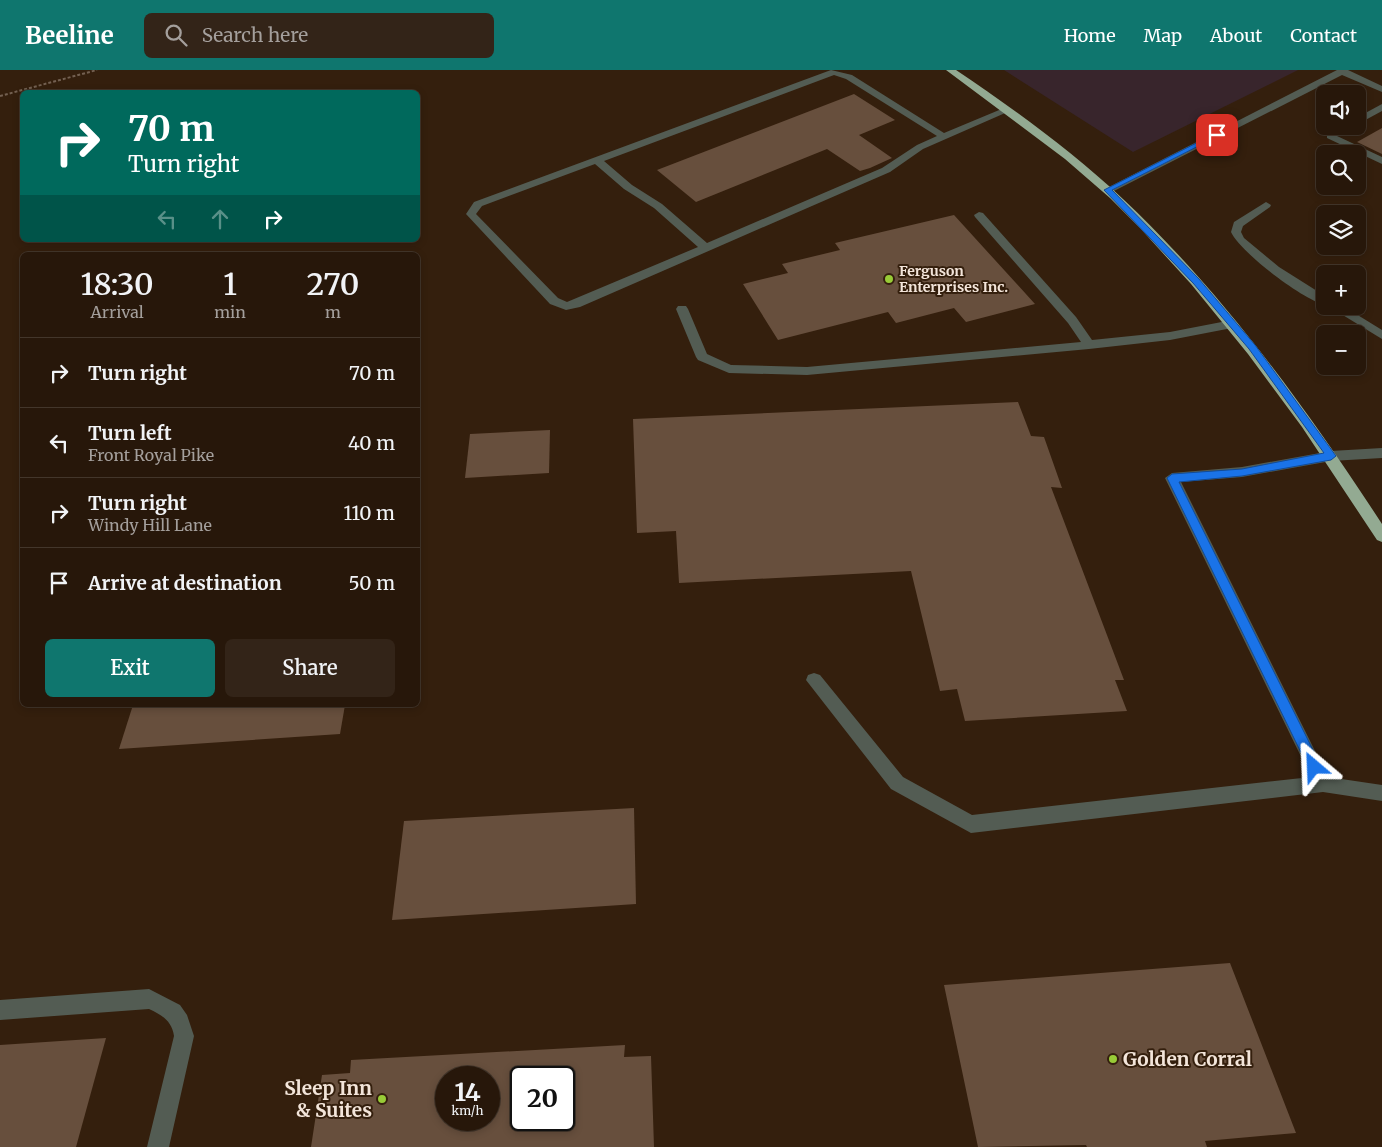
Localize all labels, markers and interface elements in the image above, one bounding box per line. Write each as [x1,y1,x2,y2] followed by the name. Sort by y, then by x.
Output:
[144,13,494,58] search box
[25,20,114,51] text: Beeline
[162,21,190,49] icon: search
[202,23,308,47] text: Search here
[1064,24,1116,47] text: Home
[1144,24,1182,47] text: Map
[1210,24,1262,47] text: About
[1290,24,1357,47] text: Contact
[1316,85,1366,375] map controls
[1316,85,1366,135] button: sound
[128,107,215,151] text: 70 m
[45,110,110,175] icon: right
[1196,114,1238,156] pin
[1203,121,1231,149] icon: arrive
[1316,145,1366,195] button: search
[128,150,239,178] text: Turn right
[153,205,181,233] icon: left
[206,205,234,233] icon: ahead
[259,205,287,233] icon: right
[1316,205,1366,255] button: layers
[899,262,1008,296] place label: Ferguson Enterprises Inc.
[81,265,154,303] text: 18:30
[223,265,237,303] text: 1
[306,265,359,303] text: 270
[1316,265,1366,315] button: +
[883,273,895,285] marker: Ferguson Enterprises Inc.
[90,302,144,322] text: Arrival
[214,302,246,322] text: min
[325,302,341,322] text: m
[1316,325,1366,375] button: −
[45,359,73,387] icon: right
[88,361,187,385] text: Turn right
[349,361,395,385] text: 70 m
[88,421,172,445] text: Turn left
[45,429,73,457] icon: left
[348,431,395,455] text: 40 m
[88,445,214,465] text: Front Royal Pike
[88,491,187,515] text: Turn right
[45,499,73,527] icon: right
[344,501,395,525] text: 110 m
[88,515,212,535] text: Windy Hill Lane
[45,569,73,597] icon: arrive
[88,571,282,595] text: Arrive at destination
[349,571,395,595] text: 50 m
[45,639,215,697] button: Exit
[225,639,395,697] button: Share
[1287,740,1339,792] position arrow
[1123,1047,1252,1071] place label: Golden Corral
[1107,1053,1119,1065] marker: Golden Corral
[510,1066,575,1131] speed limit sign: 20
[284,1076,372,1122] place label: Sleep Inn & Suites
[454,1076,481,1108] text: 14
[376,1093,388,1105] marker: Sleep Inn & Suites
[452,1103,483,1118] text: km/h

